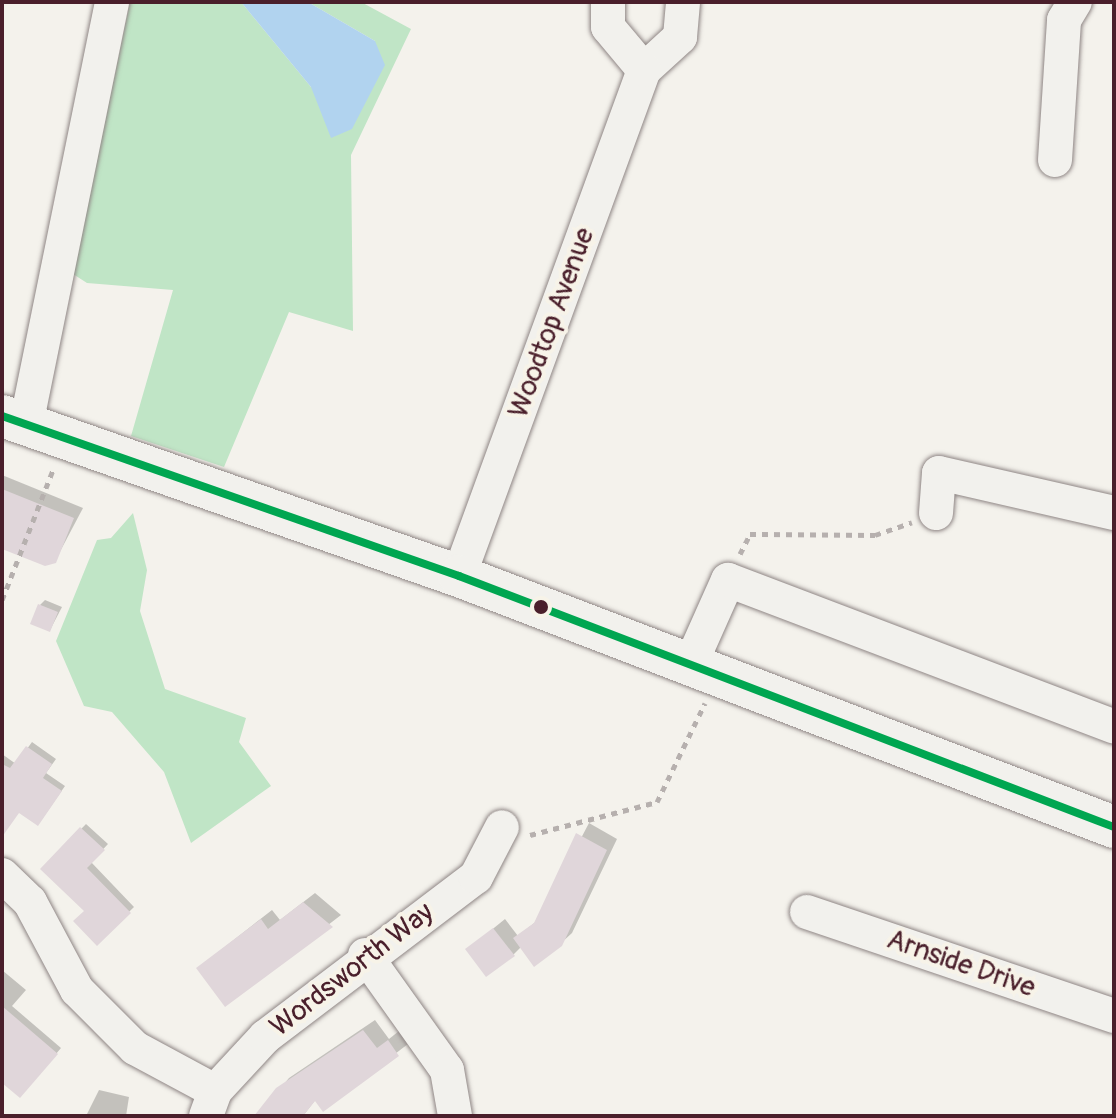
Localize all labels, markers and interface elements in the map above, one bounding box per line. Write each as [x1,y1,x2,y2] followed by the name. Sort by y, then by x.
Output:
[502,223,602,423] street label: Woodtop Avenue
[533,599,549,615] unlabelled marker
[264,896,440,1044] street label: Wordsworth Way
[882,923,1040,1005] street label: Arnside Drive

